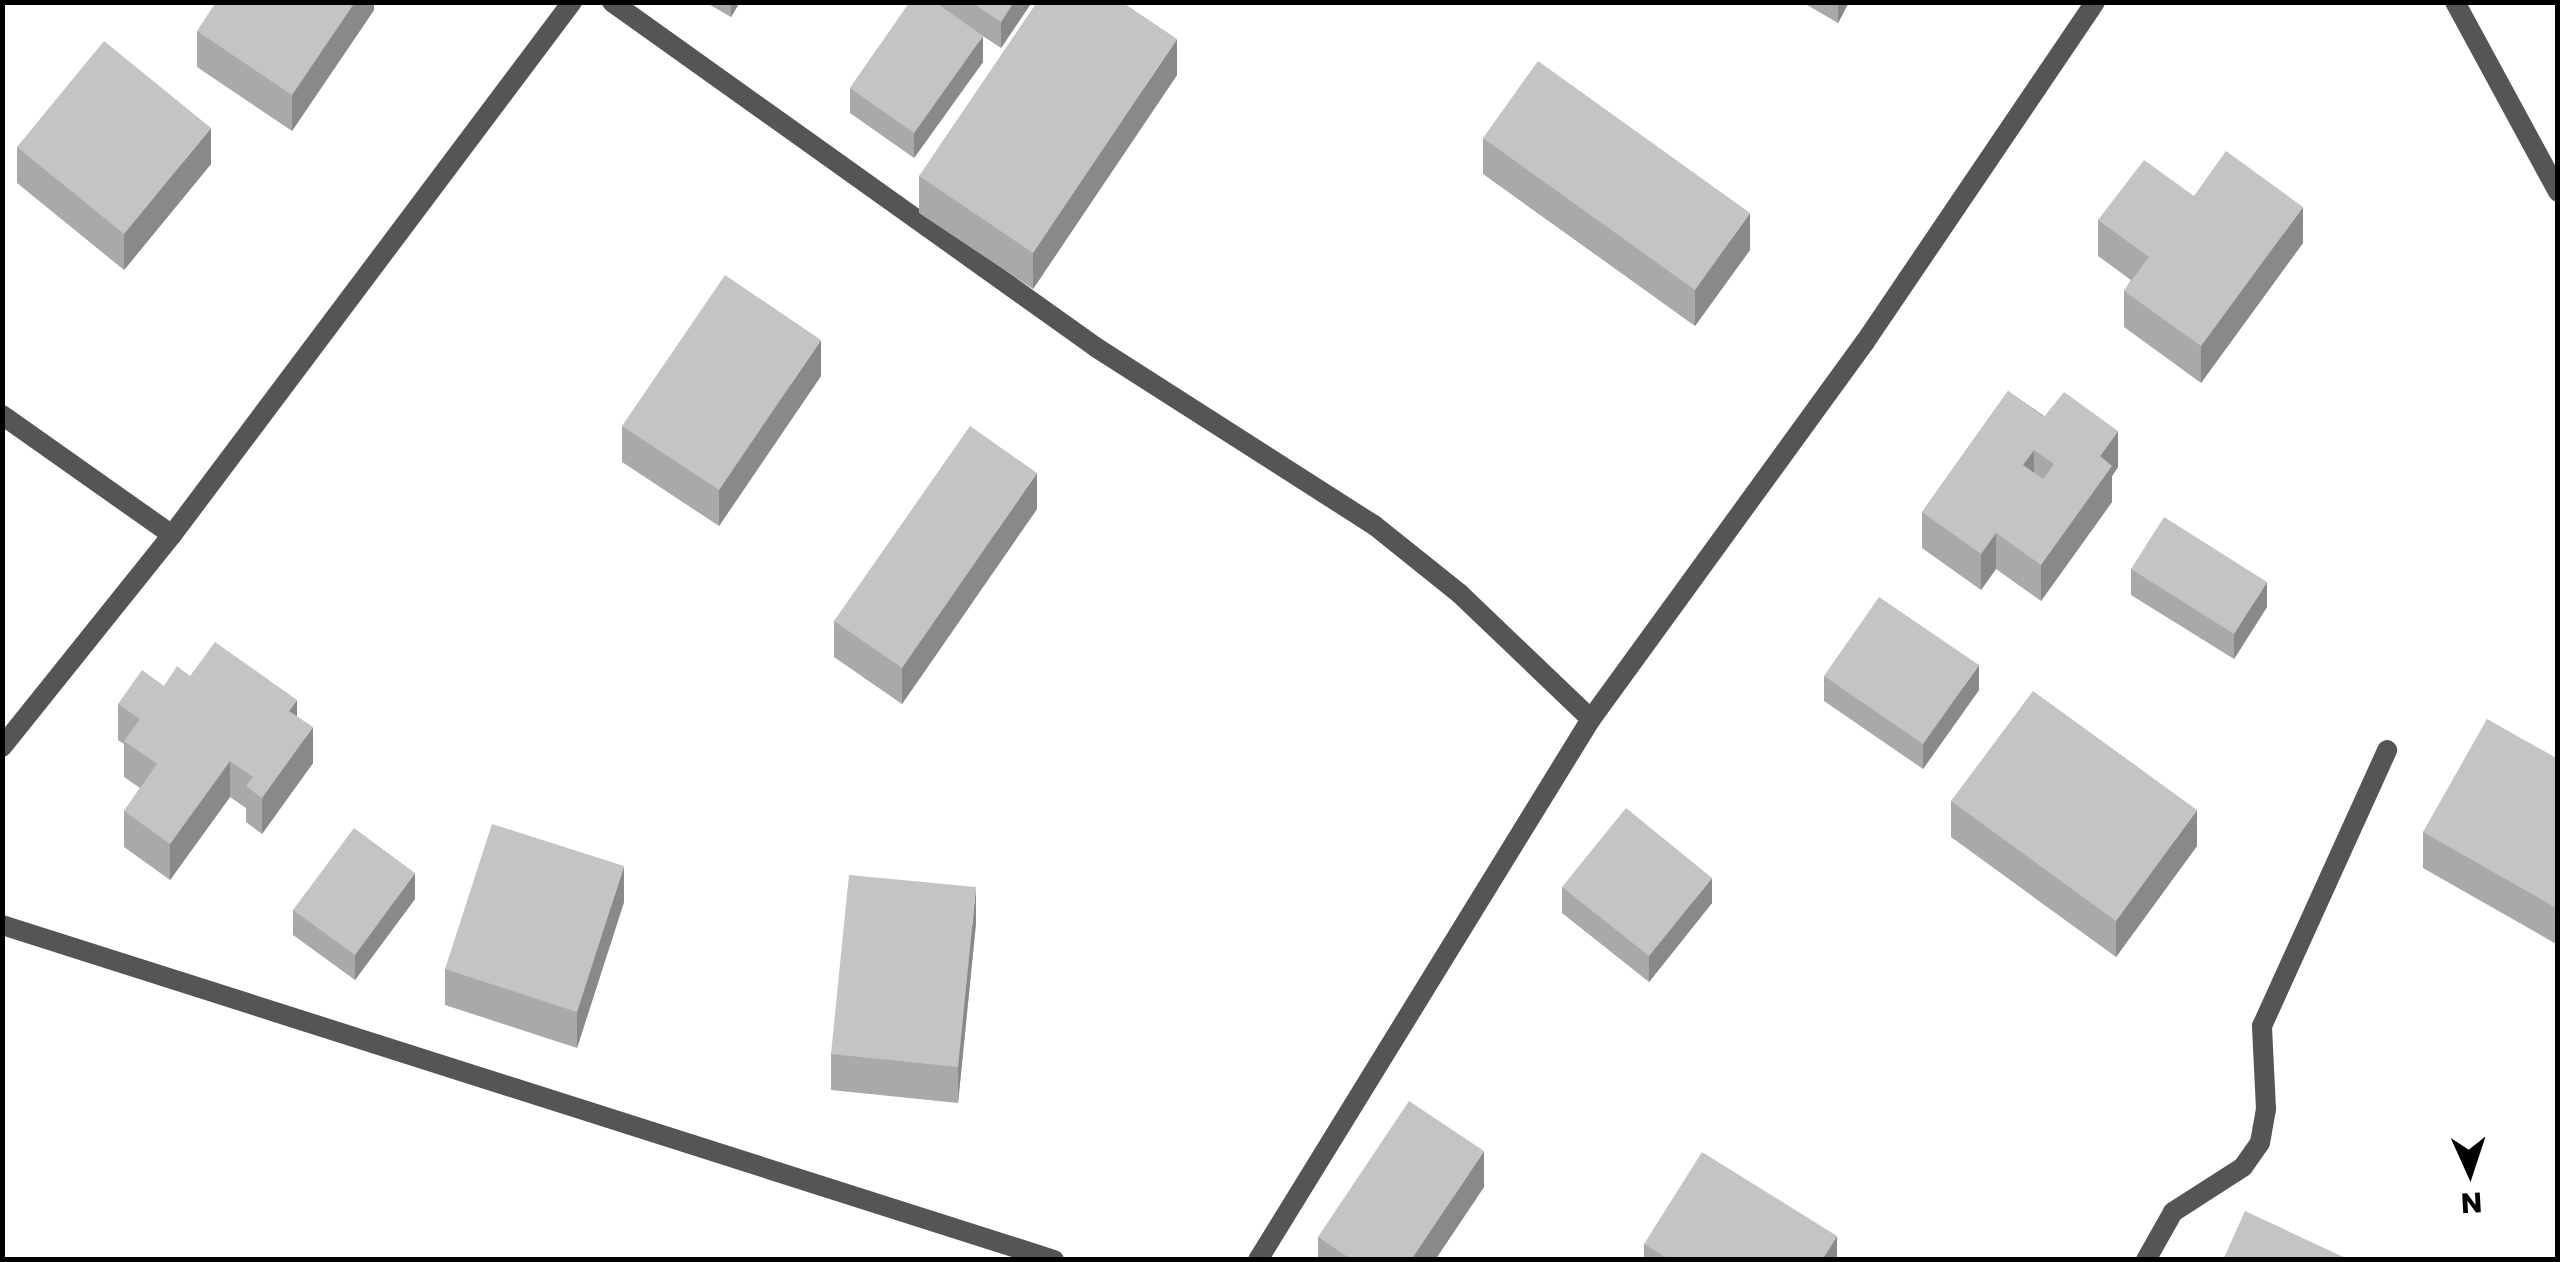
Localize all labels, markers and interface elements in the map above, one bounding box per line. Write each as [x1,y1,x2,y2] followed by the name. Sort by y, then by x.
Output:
[2420,1122,2520,1222] north arrow
[2460,1182,2483,1222] text: N

